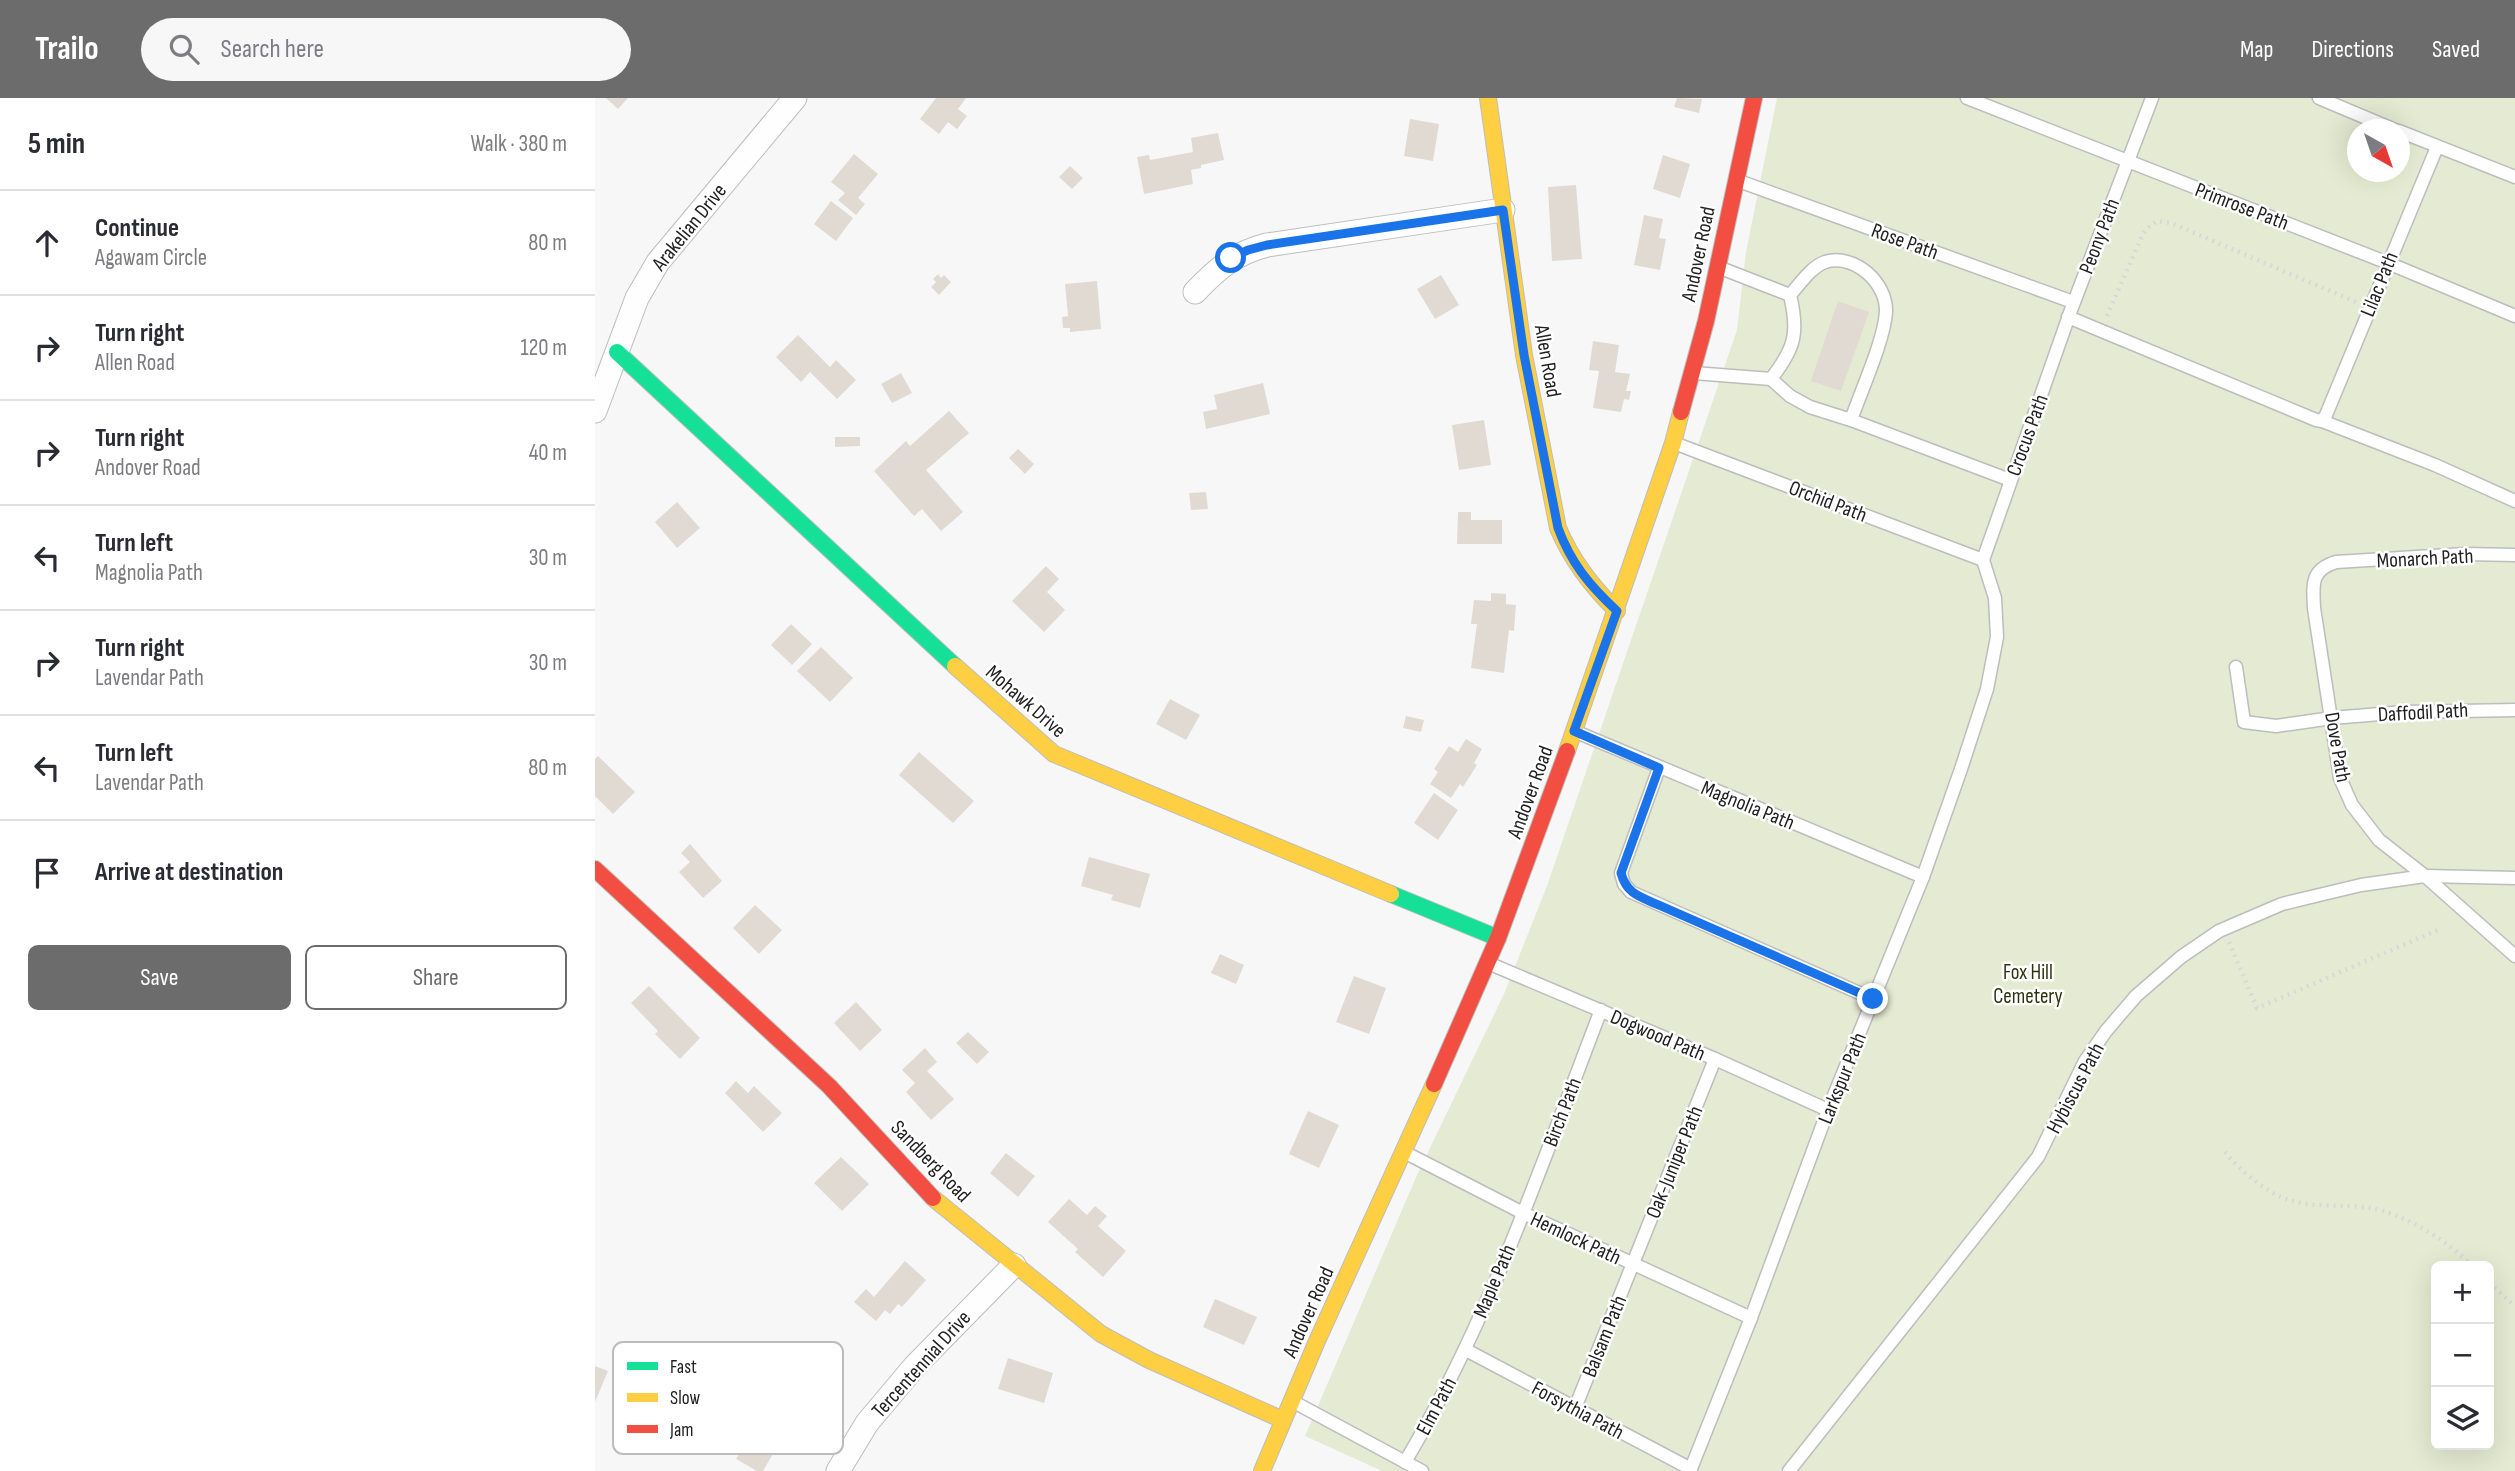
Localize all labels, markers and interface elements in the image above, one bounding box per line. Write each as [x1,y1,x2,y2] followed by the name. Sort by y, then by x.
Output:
[141,18,631,81] search box
[35,29,99,69] text: Trailo
[165,30,203,68] icon: search
[221,34,324,65] text: Search here
[2240,35,2273,64] text: Map
[2311,35,2394,64] text: Directions
[2432,35,2480,64] text: Saved
[2347,119,2410,182] north arrow
[28,126,85,162] text: 5 min
[470,130,567,158] text: Walk · 380 m
[2192,177,2292,236] street label: Primrose Path
[646,179,732,277] street label: Arakelian Drive
[2074,195,2125,277] street label: Peony Path
[1676,204,1721,305] street label: Andover Road
[95,213,179,244] text: Continue
[1868,218,1942,265] street label: Rose Path
[28,224,66,262] icon: ahead
[528,229,567,257] text: 80 m
[1215,242,1246,273] route start
[95,244,207,272] text: Agawam Circle
[2355,248,2404,320] street label: Lilac Path
[95,318,184,349] text: Turn right
[1529,322,1566,399] street label: Allen Road
[28,329,66,367] icon: right
[521,334,567,362] text: 120 m
[95,349,175,377] text: Allen Road
[2001,391,2054,479] street label: Crocus Path
[95,423,184,454] text: Turn right
[28,434,66,472] icon: right
[529,439,567,467] text: 40 m
[95,454,201,482] text: Andover Road
[1785,475,1870,528] street label: Orchid Path
[95,528,173,559] text: Turn left
[28,539,66,577] icon: left
[2376,543,2474,574] street label: Monarch Path
[529,544,567,572] text: 30 m
[95,559,203,587] text: Magnolia Path
[95,633,184,664] text: Turn right
[28,644,66,682] icon: right
[529,649,567,677] text: 30 m
[981,660,1071,743] street label: Mohawk Drive
[95,664,204,692] text: Lavendar Path
[2377,698,2469,727] street label: Daffodil Path
[2319,710,2356,784] street label: Dove Path
[95,738,173,769] text: Turn left
[1502,743,1559,843] street label: Andover Road
[28,749,66,787] icon: left
[528,754,567,782] text: 80 m
[95,769,204,797] text: Lavendar Path
[1698,775,1798,835] street label: Magnolia Path
[28,854,66,892] icon: arrive
[95,857,283,888] text: Arrive at destination
[28,945,291,1010] button: Save
[305,945,567,1010] button: Share
[1993,960,2063,1009] park label: Fox Hill Cemetery
[1857,983,1888,1014] route end
[1607,1004,1709,1067] street label: Dogwood Path
[1813,1029,1872,1127] street label: Larkspur Path
[2041,1039,2110,1138] street label: Hybiscus Path
[1538,1074,1587,1150] street label: Birch Path
[1641,1102,1708,1222] street label: Oak-Juniper Path
[885,1115,976,1207] street label: Sandberg Road
[1527,1207,1625,1270] street label: Hemlock Path
[1468,1241,1521,1322] street label: Maple Path
[2431,1261,2494,1450] map controls
[2431,1261,2494,1324] button: +
[1277,1263,1339,1362] street label: Andover Road
[1577,1292,1632,1381] street label: Balsam Path
[867,1306,976,1423] street label: Tercentennial Drive
[2431,1324,2494,1387] button: −
[613,1342,843,1454] legend
[670,1356,697,1379] text: Fast
[1411,1373,1462,1439] street label: Elm Path
[1527,1376,1628,1445] street label: Forsythia Path
[670,1387,700,1410] text: Slow
[2431,1387,2494,1450] button: layers
[669,1419,693,1442] text: Jam

